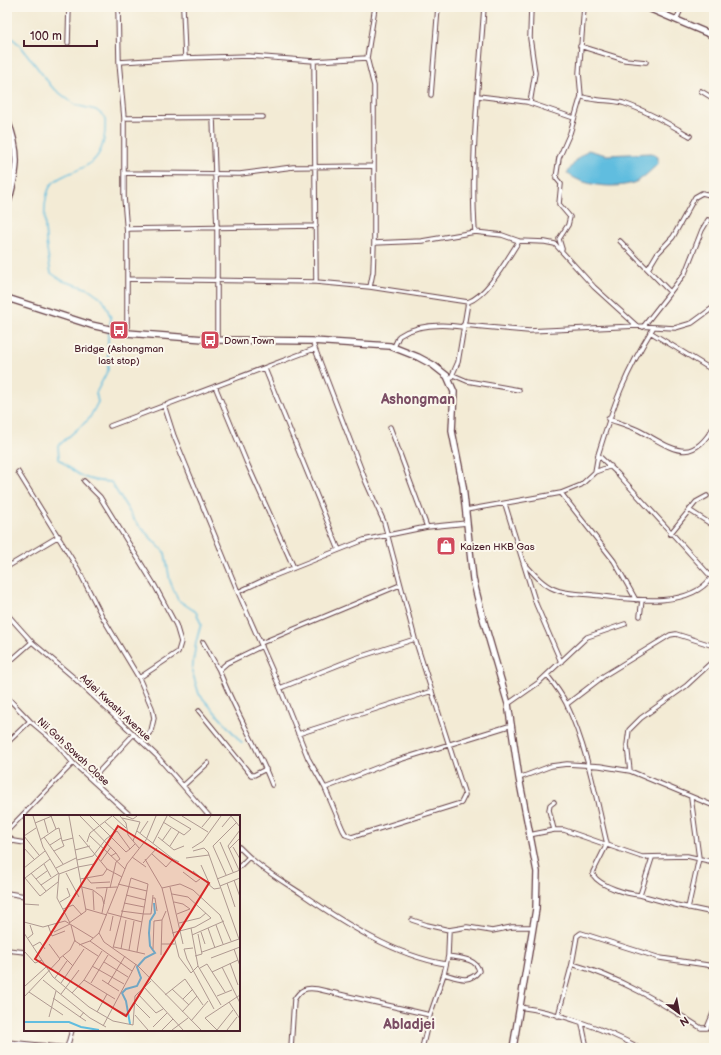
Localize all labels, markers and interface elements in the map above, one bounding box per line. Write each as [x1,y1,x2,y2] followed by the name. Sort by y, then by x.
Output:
[24,22,97,48] scale bar
[30,29,62,44] text: 100 m
[108,319,130,341] bus stop icon: Bridge (Ashongman last stop)
[199,329,221,351] bus stop icon: Down Town
[224,335,275,347] place label: Down Town
[74,343,164,367] place label: Bridge (Ashongman last stop)
[380,391,455,408] district label: Ashongman
[435,535,457,557] shop icon: Kaizen HKB Gas
[460,541,535,553] place label: Kaizen HKB Gas
[77,672,153,744] street label: Adjei Kwashi Avenue
[35,715,112,788] street label: Nii Goh Sowah Close
[24,815,240,1031] inset map
[659,993,699,1033] north arrow
[677,1013,691,1029] text: N
[382,1016,435,1033] district label: Abladjei

